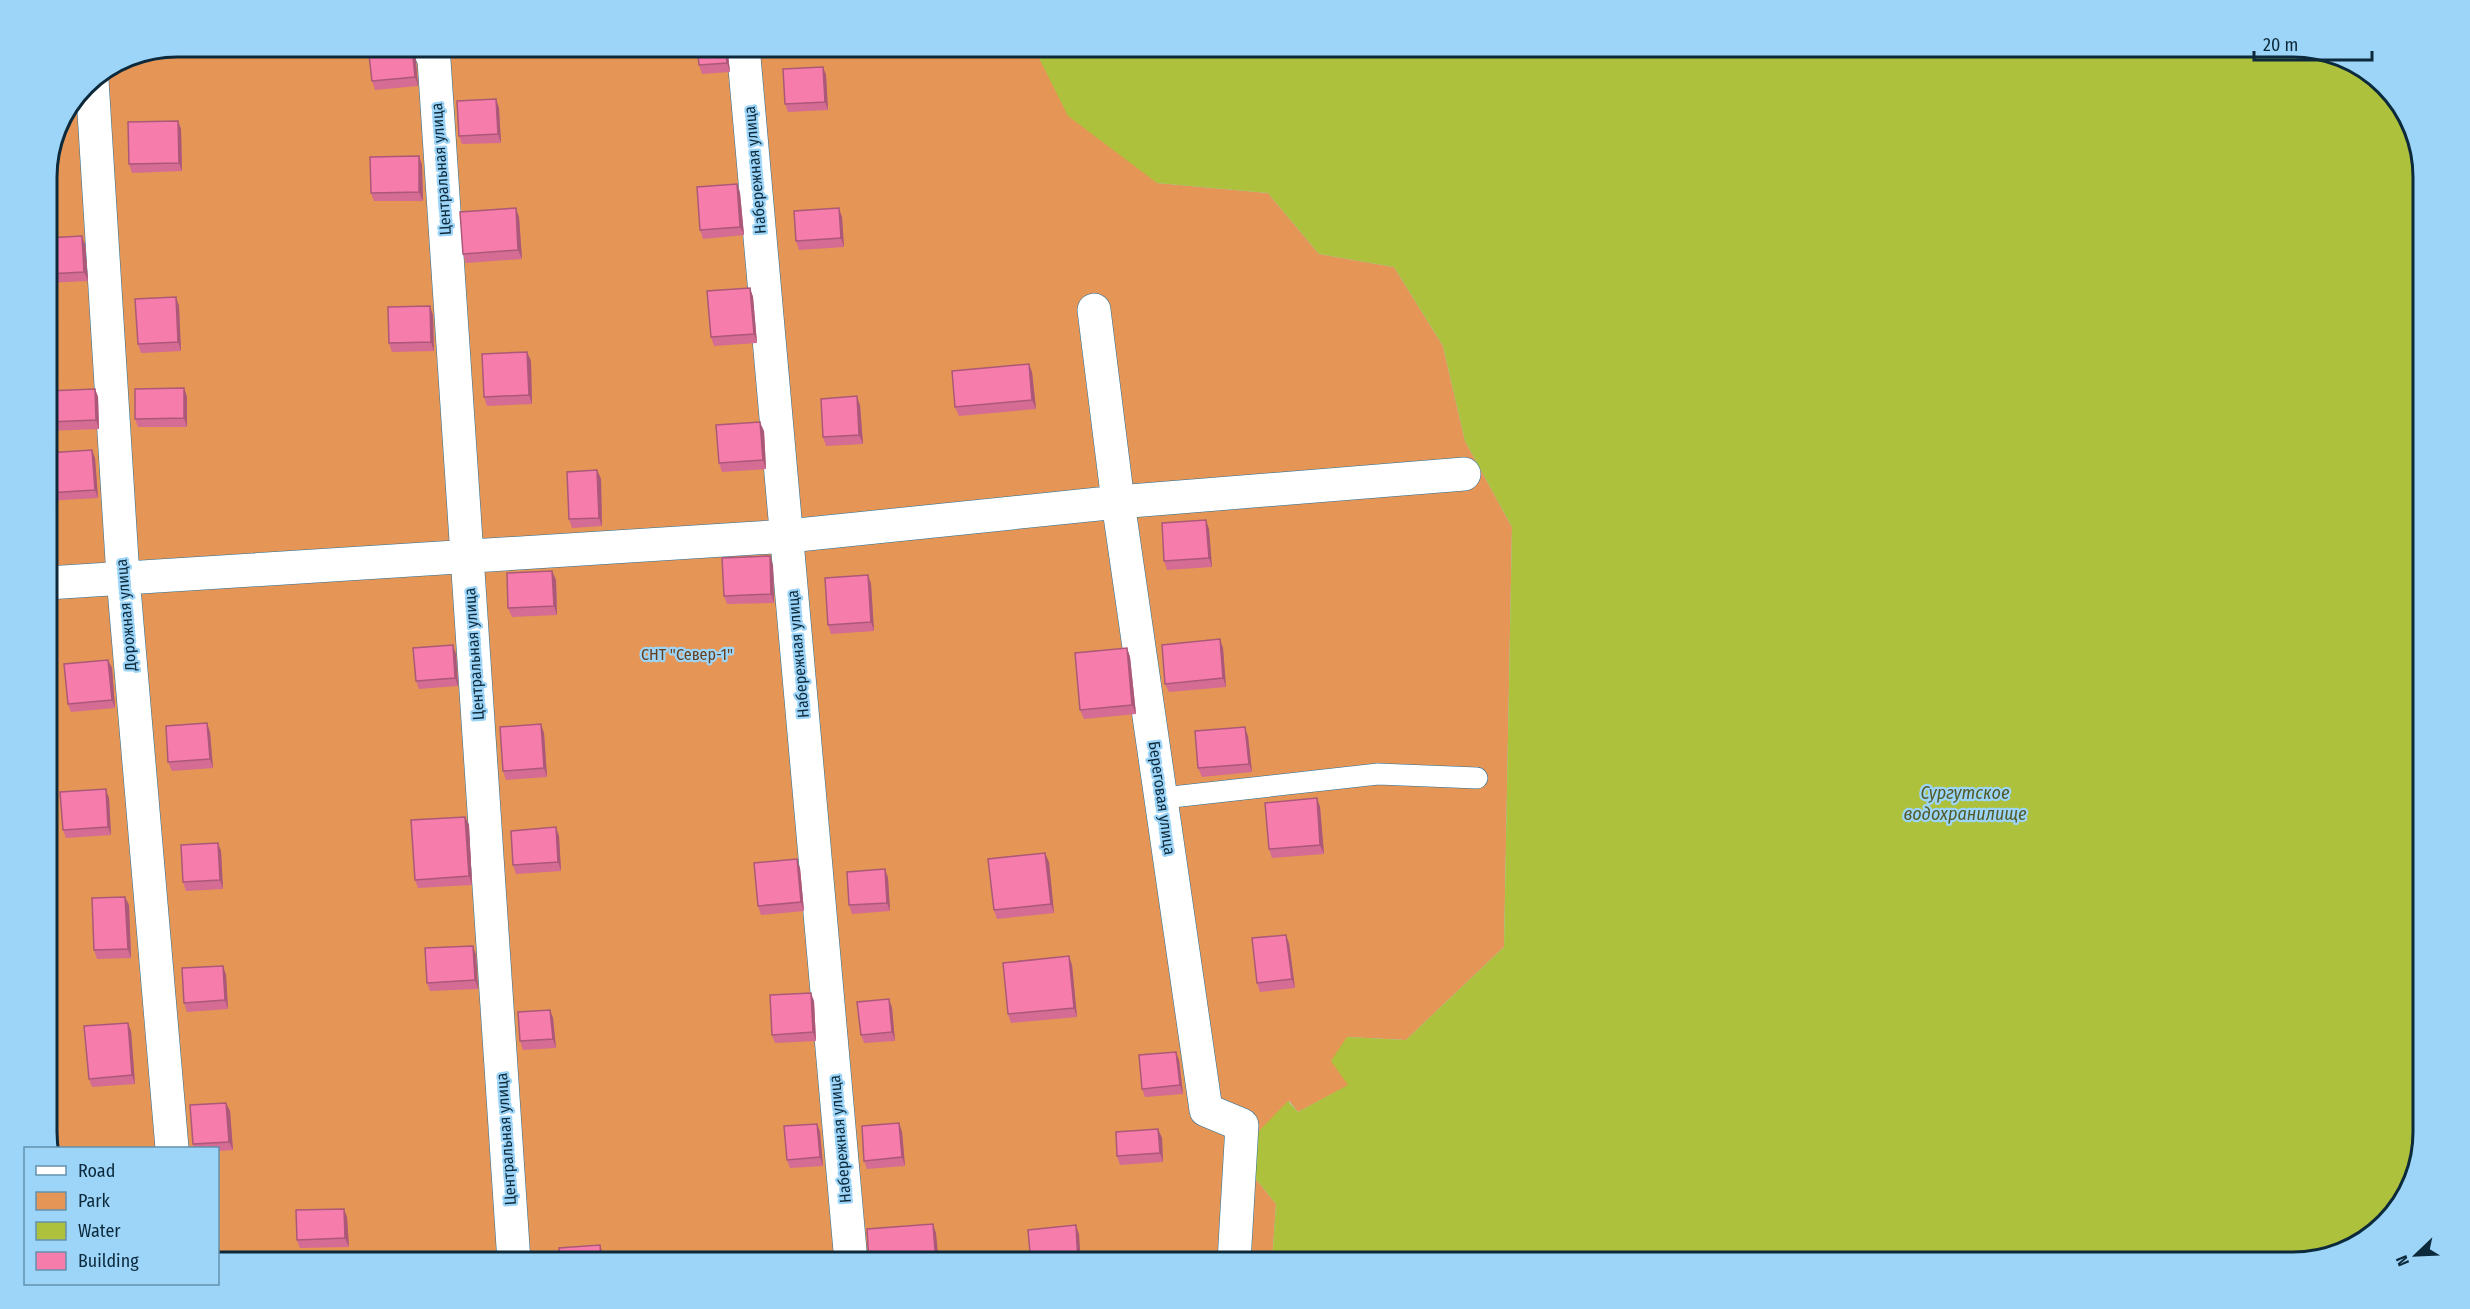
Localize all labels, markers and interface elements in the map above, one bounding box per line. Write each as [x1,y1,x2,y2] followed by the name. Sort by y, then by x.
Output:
[2254,24,2372,62] scale bar
[2263,34,2298,56] text: 20 m
[427,102,455,236] street label: Центральная улица
[740,105,770,235] street label: Набережная улица
[112,558,140,673] street label: Дорожная улица
[460,587,488,721] street label: Центральная улица
[783,589,813,719] street label: Набережная улица
[641,645,733,664] park label: СНТ "Север-1"
[1145,740,1179,856] street label: Береговая улица
[1904,782,2027,825] water label: Сургутское водохранилище
[492,1072,520,1206] street label: Центральная улица
[825,1074,855,1204] street label: Набережная улица
[24,1147,219,1285] legend
[78,1160,115,1182] text: Road
[78,1190,111,1212] text: Park
[78,1220,121,1242] text: Water
[2386,1225,2446,1285] north arrow
[78,1250,139,1272] text: Building
[2392,1253,2413,1269] text: N

